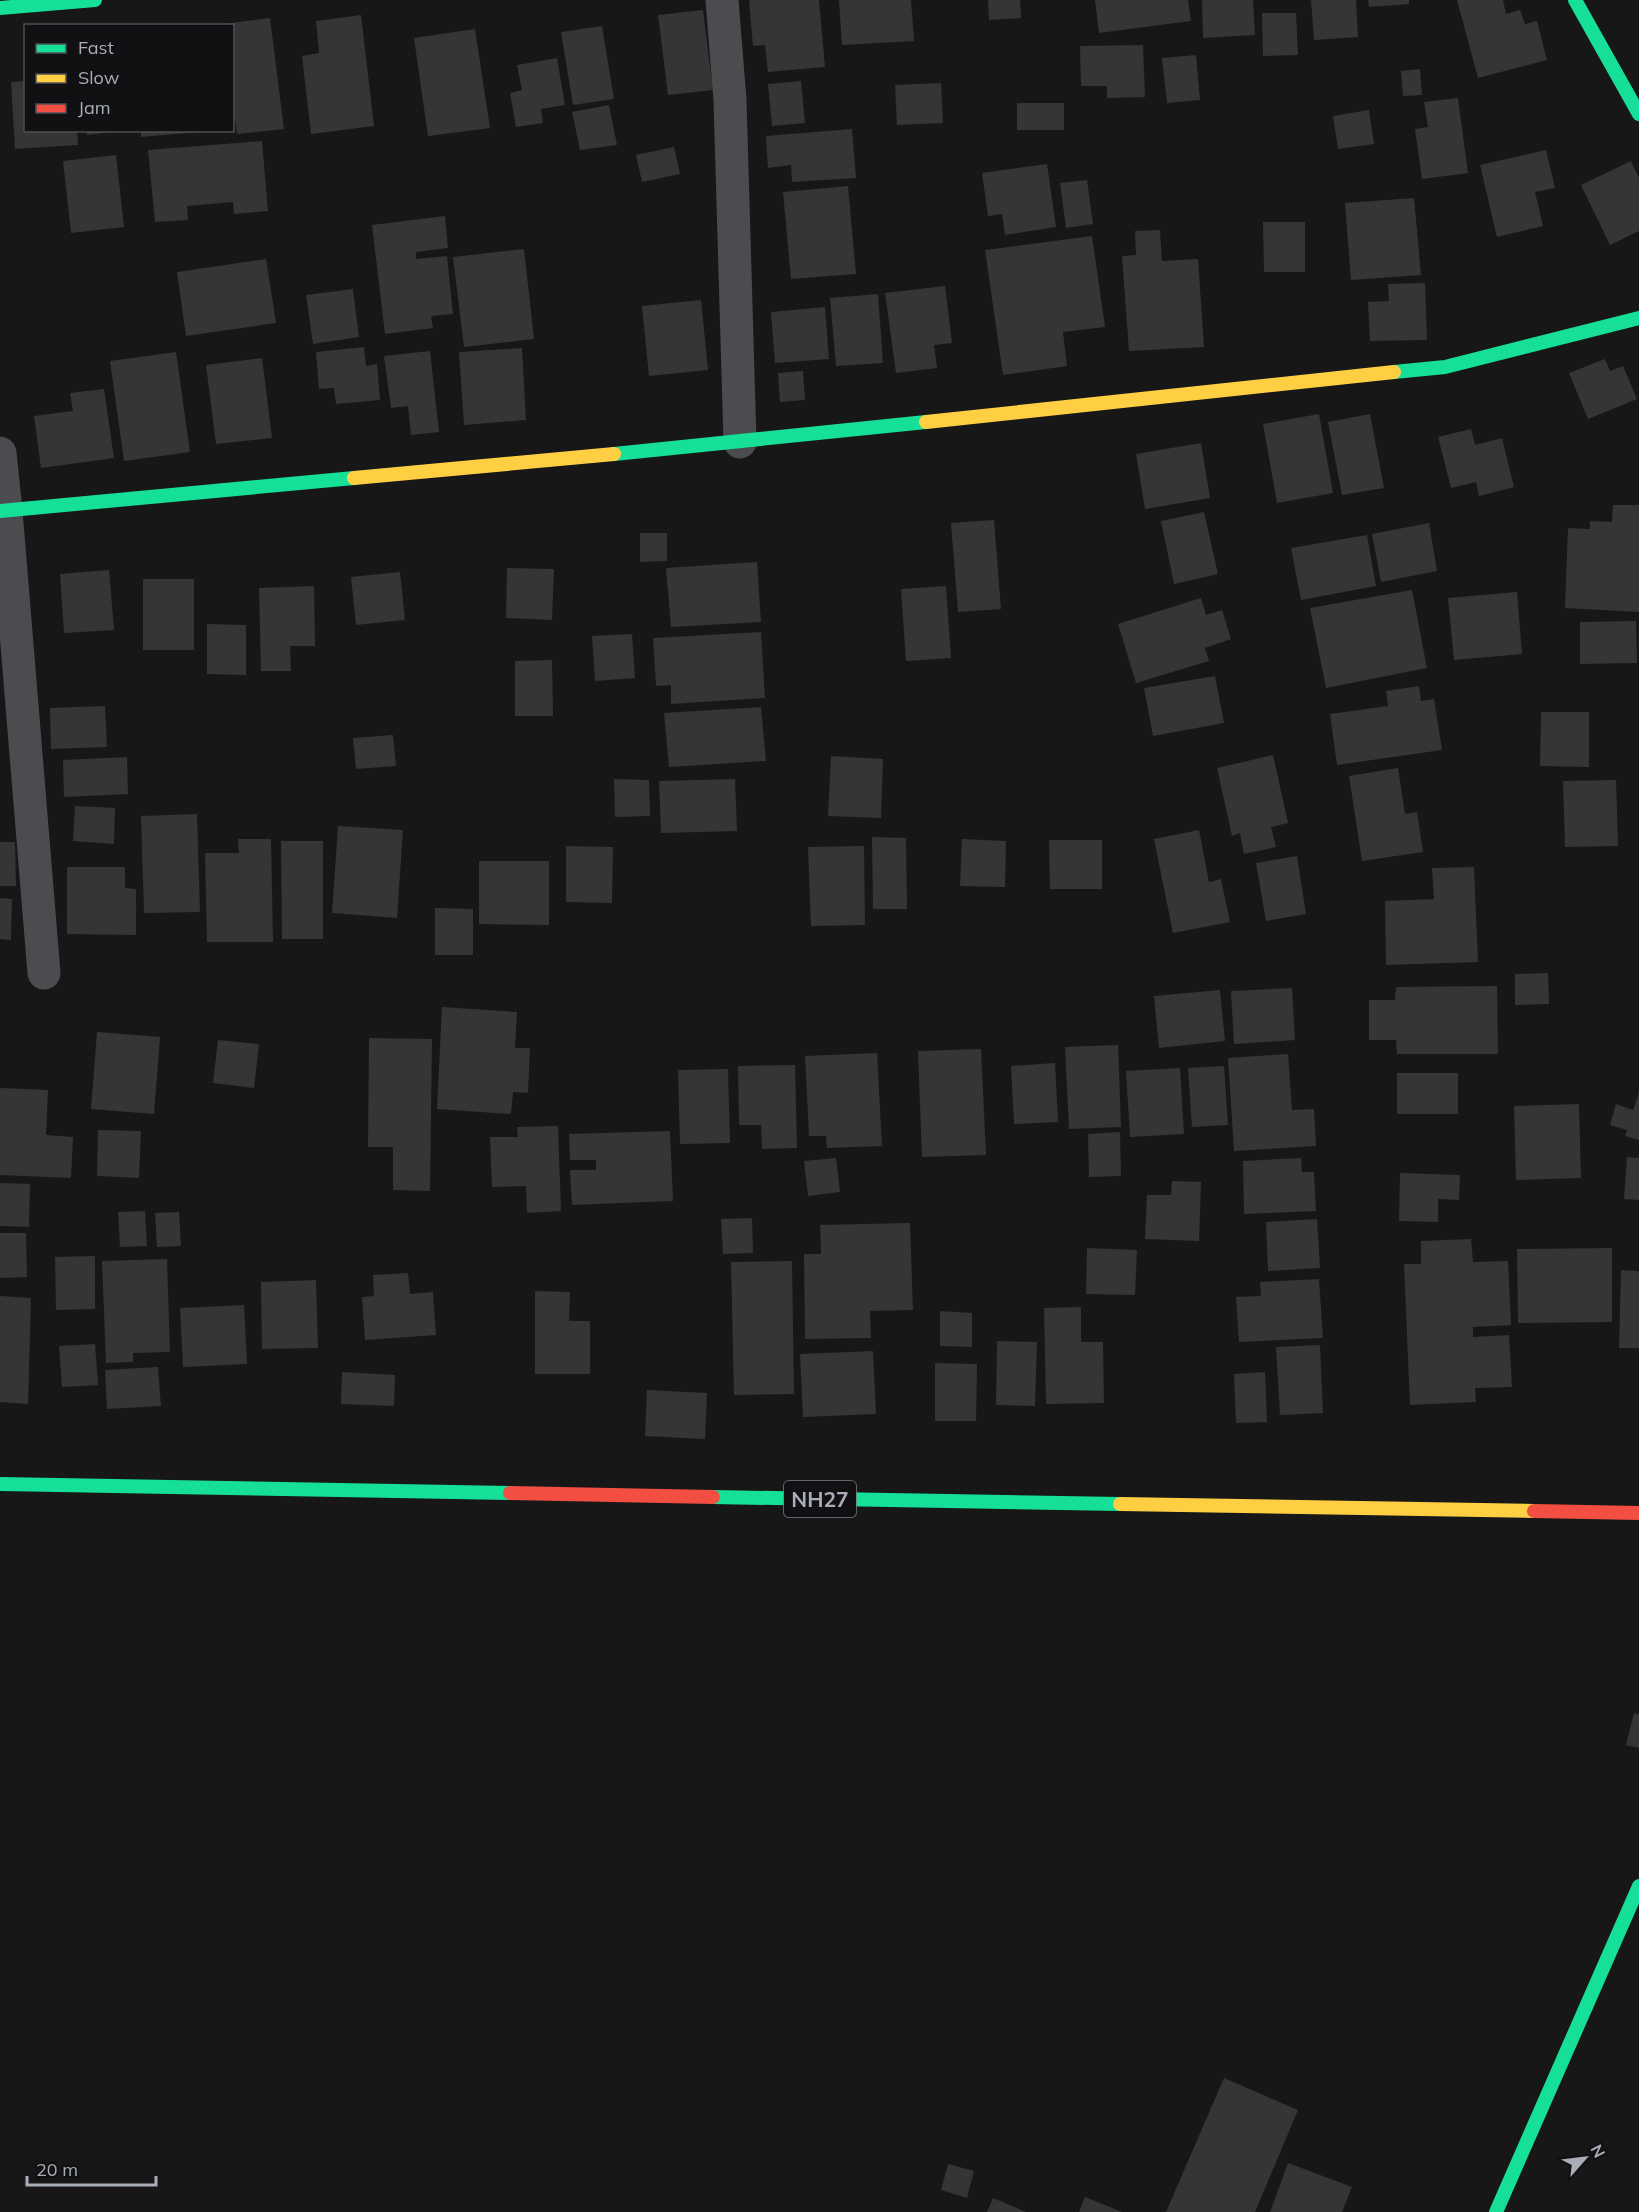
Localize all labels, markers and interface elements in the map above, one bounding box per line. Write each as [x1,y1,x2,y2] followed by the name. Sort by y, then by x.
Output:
[24,24,234,132] legend
[78,36,114,59] text: Fast
[78,66,120,89] text: Slow
[78,96,111,119] text: Jam
[784,1481,856,1517] road number: NH27
[1555,2128,1615,2188] north arrow
[1587,2141,1610,2161] text: N
[27,2149,156,2187] scale bar
[36,2158,78,2181] text: 20 m

